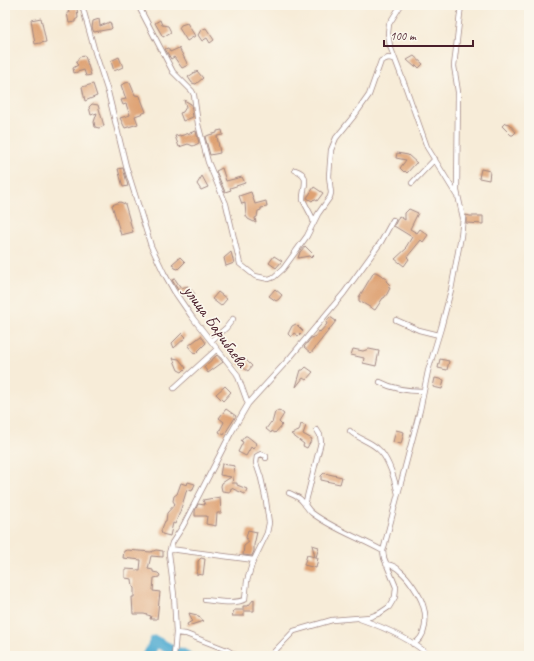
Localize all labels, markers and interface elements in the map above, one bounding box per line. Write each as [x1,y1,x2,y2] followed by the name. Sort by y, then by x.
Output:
[384,22,473,48] scale bar
[390,28,417,44] text: 100 m
[178,280,253,372] street label: улица Барибаева

